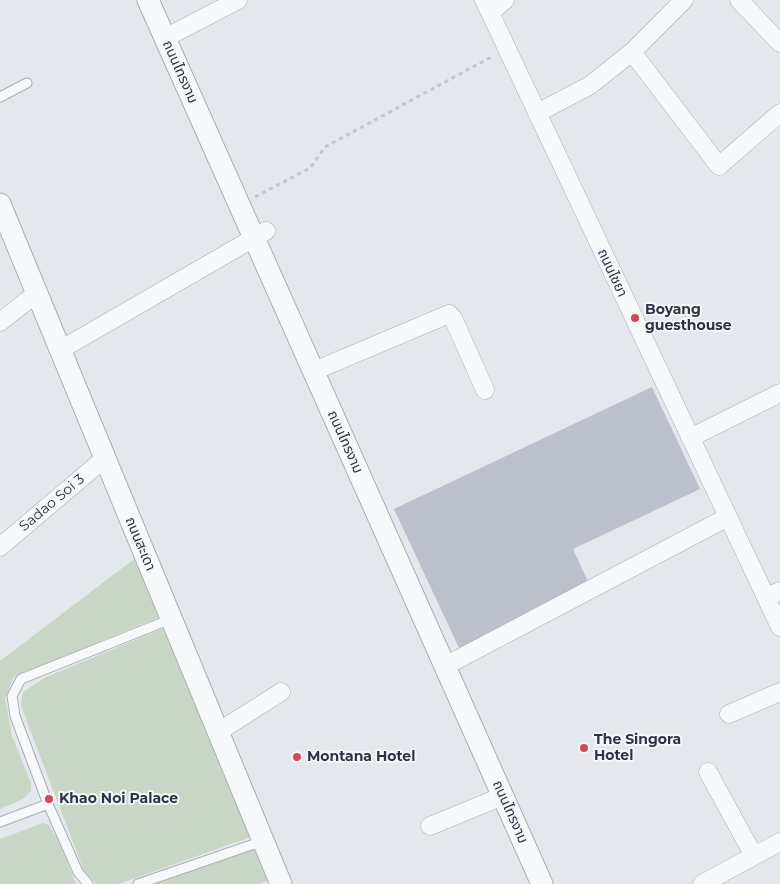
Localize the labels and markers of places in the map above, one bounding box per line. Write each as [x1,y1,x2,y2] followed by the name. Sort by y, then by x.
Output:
[645,302,732,334] place label: Boyang guesthouse
[629,312,641,324] marker: Boyang guesthouse
[594,732,681,764] place label: The Singora Hotel
[578,742,590,754] marker: The Singora Hotel
[307,749,415,765] place label: Montana Hotel
[291,751,303,763] marker: Montana Hotel
[59,791,178,807] place label: Khao Noi Palace
[43,793,55,805] marker: Khao Noi Palace

